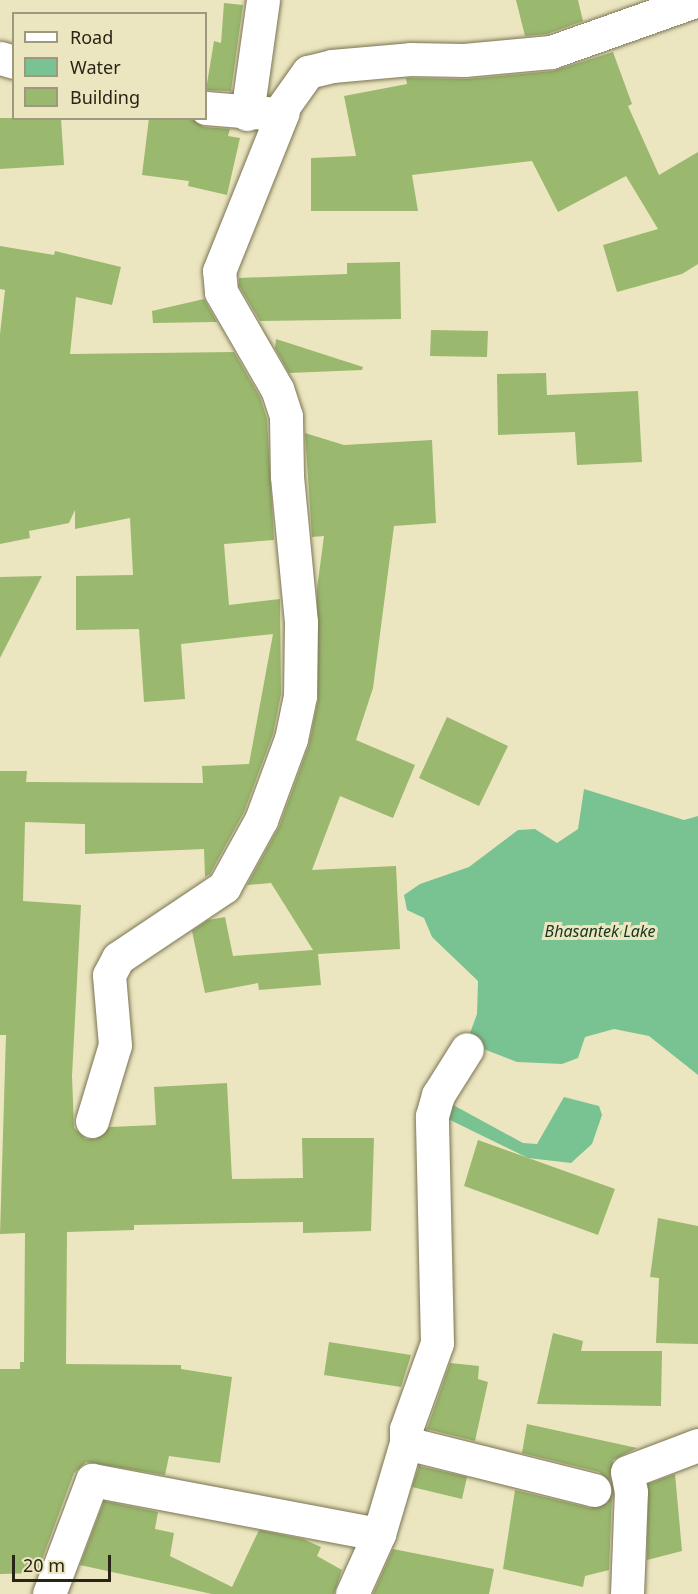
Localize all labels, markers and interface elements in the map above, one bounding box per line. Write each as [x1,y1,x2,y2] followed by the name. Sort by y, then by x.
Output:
[12,12,207,120] legend
[70,25,113,49] text: Road
[70,55,121,79] text: Water
[70,85,140,109] text: Building
[545,921,655,941] water label: Bhasantek Lake
[15,1543,114,1581] scale bar
[23,1553,65,1577] text: 20 m

